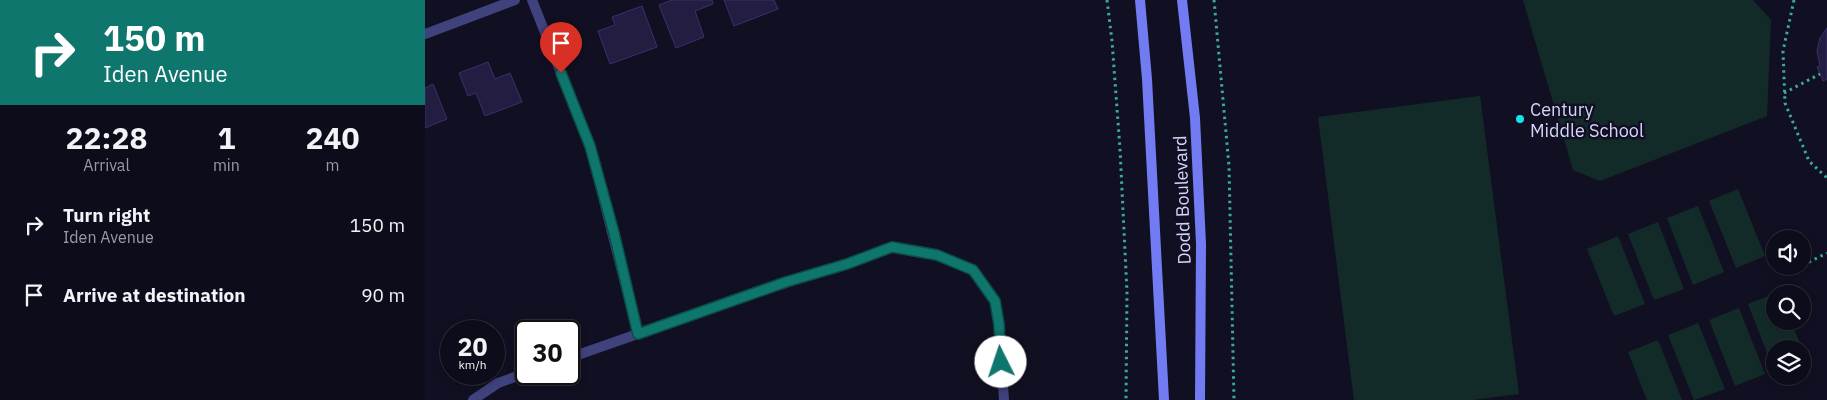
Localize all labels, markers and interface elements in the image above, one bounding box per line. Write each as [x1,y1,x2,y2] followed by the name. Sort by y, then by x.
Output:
[103,15,206,61] text: 150 m
[20,20,85,85] icon: right
[540,22,582,73] pin
[547,29,575,57] icon: arrive
[103,59,228,88] text: Iden Avenue
[1530,98,1644,142] place label: Century Middle School
[1514,113,1526,125] marker: Century Middle School
[66,118,147,157] text: 22:28
[217,118,235,157] text: 1
[305,118,359,157] text: 240
[1168,135,1196,265] street label: Dodd Boulevard
[83,155,130,175] text: Arrival
[213,155,240,175] text: min
[325,155,339,175] text: m
[63,203,150,227] text: Turn right
[20,211,48,239] icon: right
[350,213,405,237] text: 150 m
[63,227,154,247] text: Iden Avenue
[1766,230,1811,385] map controls
[1766,230,1811,275] button: sound
[20,281,48,309] icon: arrive
[63,283,246,307] text: Arrive at destination
[361,283,405,307] text: 90 m
[1766,285,1811,330] button: search
[515,320,580,385] speed limit sign: 30
[457,330,488,363] text: 20
[974,335,1026,387] position arrow
[1766,340,1811,385] button: layers
[458,357,487,372] text: km/h

